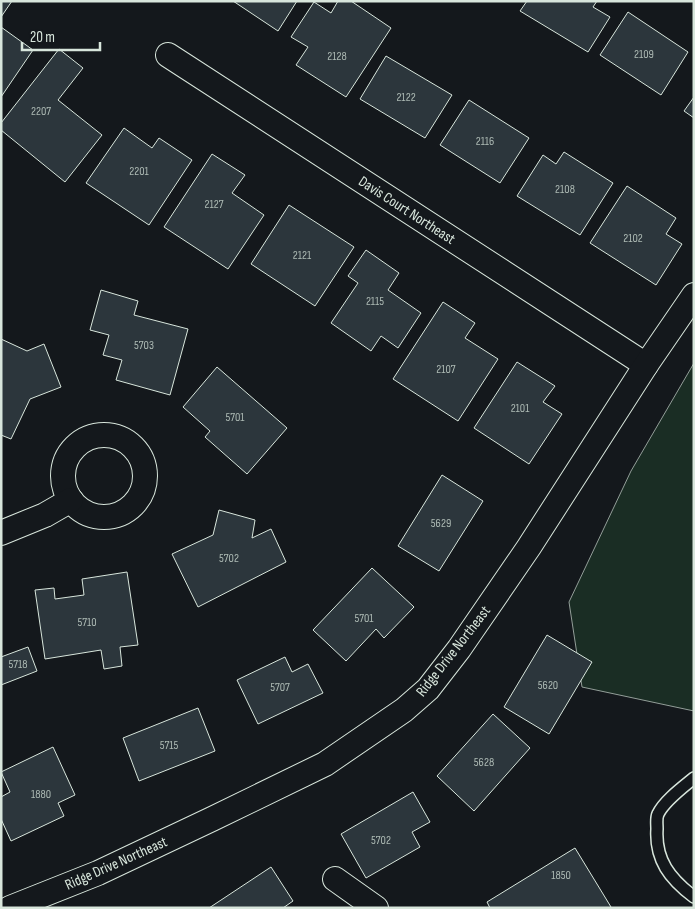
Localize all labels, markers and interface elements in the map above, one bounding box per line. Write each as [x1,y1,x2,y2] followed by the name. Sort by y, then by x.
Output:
[22,20,100,52] scale bar
[30,28,55,47] text: 20 m
[634,47,654,62] house number: 2109
[327,49,347,64] house number: 2128
[396,90,416,105] house number: 2122
[31,104,51,119] house number: 2207
[476,134,494,149] house number: 2116
[129,164,150,179] house number: 2201
[355,172,459,249] street label: Davis Court Northeast
[555,182,575,197] house number: 2108
[204,197,224,212] house number: 2127
[623,231,643,246] house number: 2102
[293,248,312,263] house number: 2121
[366,294,384,309] house number: 2115
[134,338,154,353] house number: 5703
[436,362,456,377] house number: 2107
[511,401,530,416] house number: 2101
[225,410,245,425] house number: 5701
[431,516,451,531] house number: 5629
[219,551,239,566] house number: 5702
[412,602,495,701] street label: Ridge Drive Northeast
[354,611,374,626] house number: 5701
[77,615,97,630] house number: 5710
[8,657,28,672] house number: 5718
[538,678,558,693] house number: 5620
[270,680,290,695] house number: 5707
[160,738,178,753] house number: 5715
[474,755,494,770] house number: 5628
[31,787,51,802] house number: 1880
[62,832,171,895] street label: Ridge Drive Northeast
[371,833,391,848] house number: 5702
[551,868,571,883] house number: 1850

